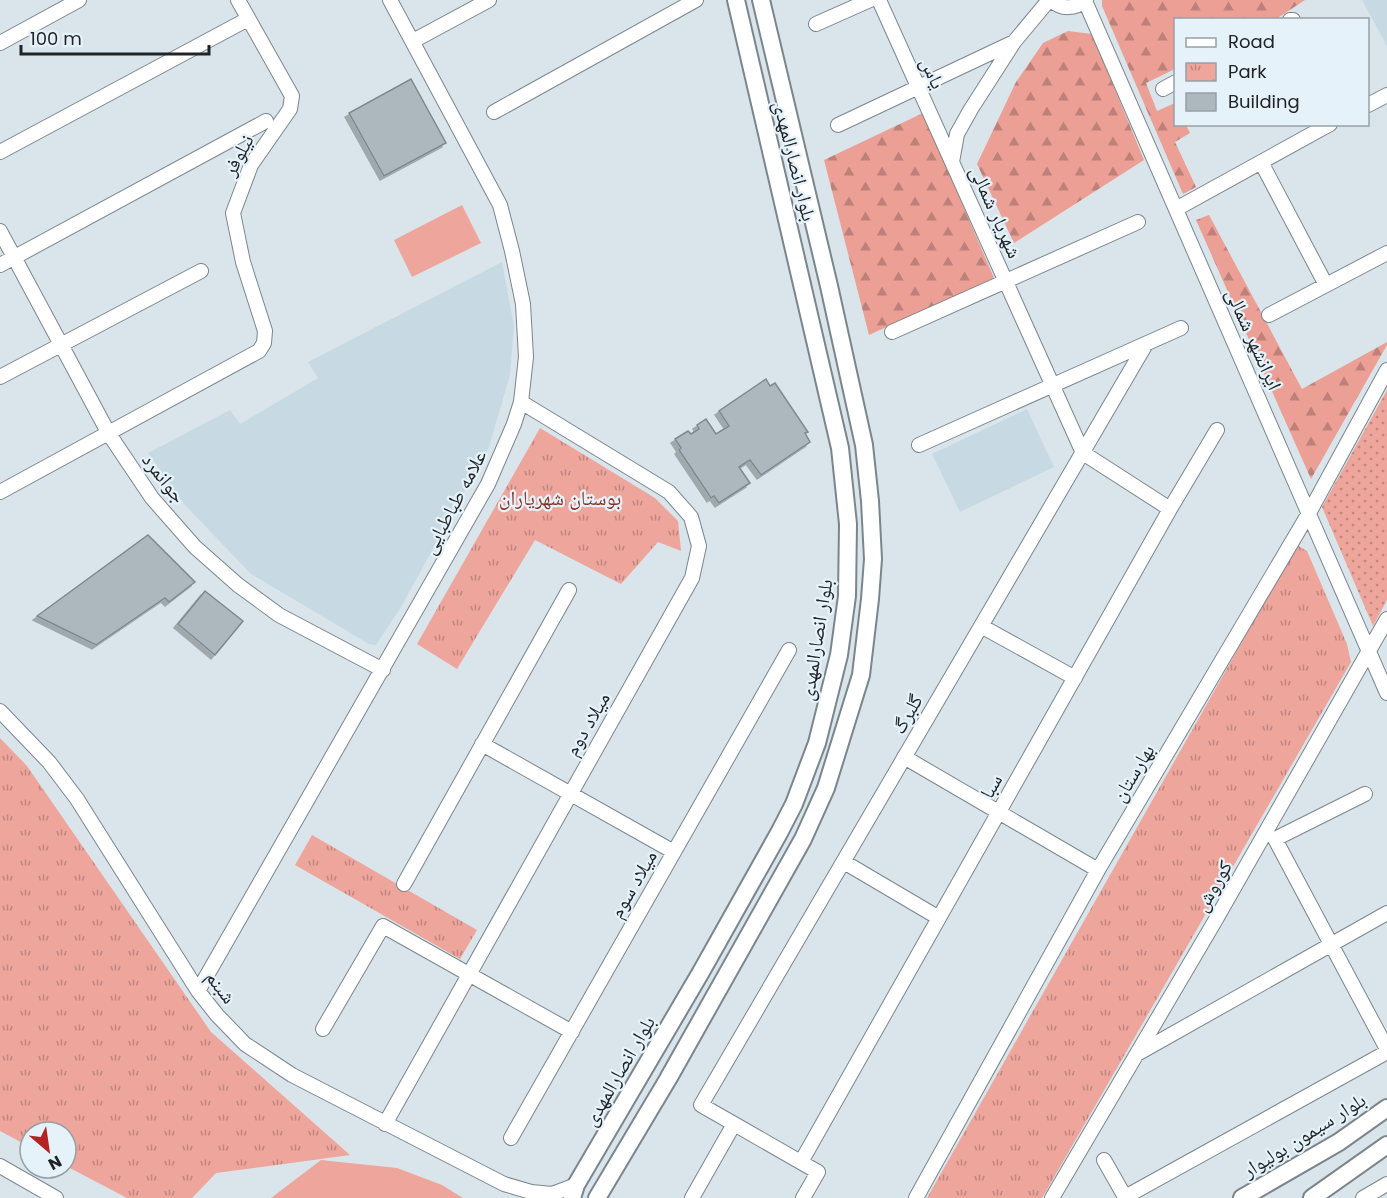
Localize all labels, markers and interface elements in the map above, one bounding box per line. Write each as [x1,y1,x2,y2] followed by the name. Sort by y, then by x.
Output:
[21,18,208,56] scale bar
[1174,18,1369,126] legend
[30,26,82,51] text: 100 m
[1228,29,1275,54] text: Road
[914,53,952,93] street label: یاس
[1228,59,1267,84] text: Park
[1228,89,1300,114] text: Building
[767,98,823,224] street label: بلوار انصارالمهدی
[215,129,261,182] street label: نیلوفر
[963,161,1029,263] street label: شهریار شمالی
[1219,284,1289,394] street label: ایرانشهر شمالی
[415,445,493,559] street label: علامه طباطبایی
[135,447,193,509] street label: جوانمرد
[499,484,621,512] park label: بوستان شهریاران
[793,577,839,703] street label: بلوار انصارالمهدی
[557,687,617,761] street label: میلاد دوم
[884,689,930,739] street label: گلبرگ
[1105,739,1161,807] street label: بهارستان
[973,769,1009,803] street label: سبا
[602,845,664,923] street label: میلاد سوم
[1187,855,1239,917] street label: کوروش
[199,964,243,1010] street label: شبنم
[576,1011,662,1131] street label: بلوار انصارالمهدی
[1236,1086,1371,1185] street label: بلوار سیمون بولیوار
[18,1120,78,1180] north arrow
[44,1150,66,1176] text: N

